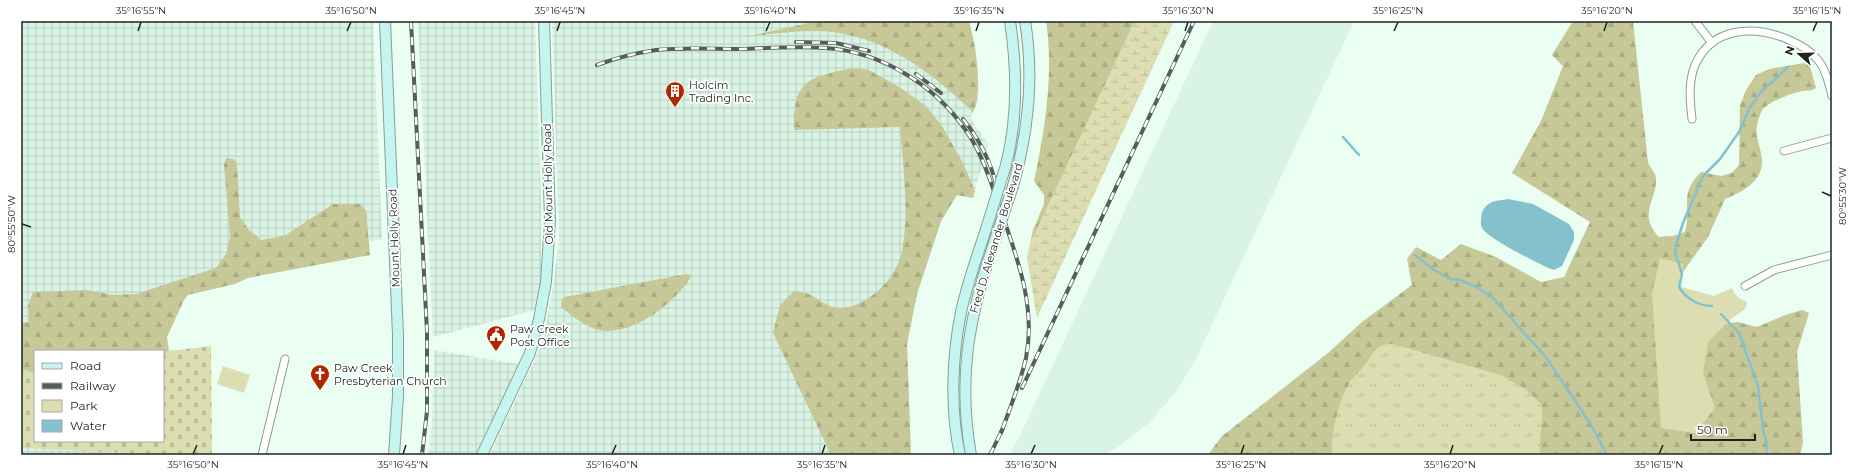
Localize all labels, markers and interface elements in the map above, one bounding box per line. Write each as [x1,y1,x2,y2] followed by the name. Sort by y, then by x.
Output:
[116,4,166,17] text: 35°16'55"N
[325,4,377,17] text: 35°16'50"N
[534,4,586,17] text: 35°16'45"N
[744,4,796,17] text: 35°16'40"N
[954,4,1004,17] text: 35°16'35"N
[1162,4,1214,17] text: 35°16'30"N
[1373,4,1423,17] text: 35°16'25"N
[1581,4,1633,17] text: 35°16'20"N
[1793,4,1841,17] text: 35°16'15"N
[1779,34,1819,74] north arrow
[1782,44,1798,57] text: N
[689,78,753,105] place label: Holcim Trading Inc.
[664,80,686,108] building icon: Holcim Trading Inc.
[540,123,556,245] street label: Old Mount Holly Road
[966,161,1026,315] street label: Fred D. Alexander Boulevard
[1836,167,1849,225] text: 80°55'30"W
[385,188,403,288] street label: Mount Holly Road
[5,195,18,253] text: 80°55'50"W
[510,322,570,349] place label: Paw Creek Post Office
[485,324,507,352] public building icon: Paw Creek Post Office
[34,350,164,442] legend
[70,358,101,373] text: Road
[334,361,447,388] place label: Paw Creek Presbyterian Church
[309,363,331,391] church icon: Paw Creek Presbyterian Church
[70,378,116,393] text: Railway
[70,398,98,413] text: Park
[1691,416,1755,442] scale bar
[70,418,107,433] text: Water
[1697,422,1728,437] text: 50 m
[167,458,219,471] text: 35°16'50"N
[377,458,429,471] text: 35°16'45"N
[586,458,638,471] text: 35°16'40"N
[797,458,847,471] text: 35°16'35"N
[1005,458,1057,471] text: 35°16'30"N
[1216,458,1266,471] text: 35°16'25"N
[1424,458,1476,471] text: 35°16'20"N
[1635,458,1683,471] text: 35°16'15"N

